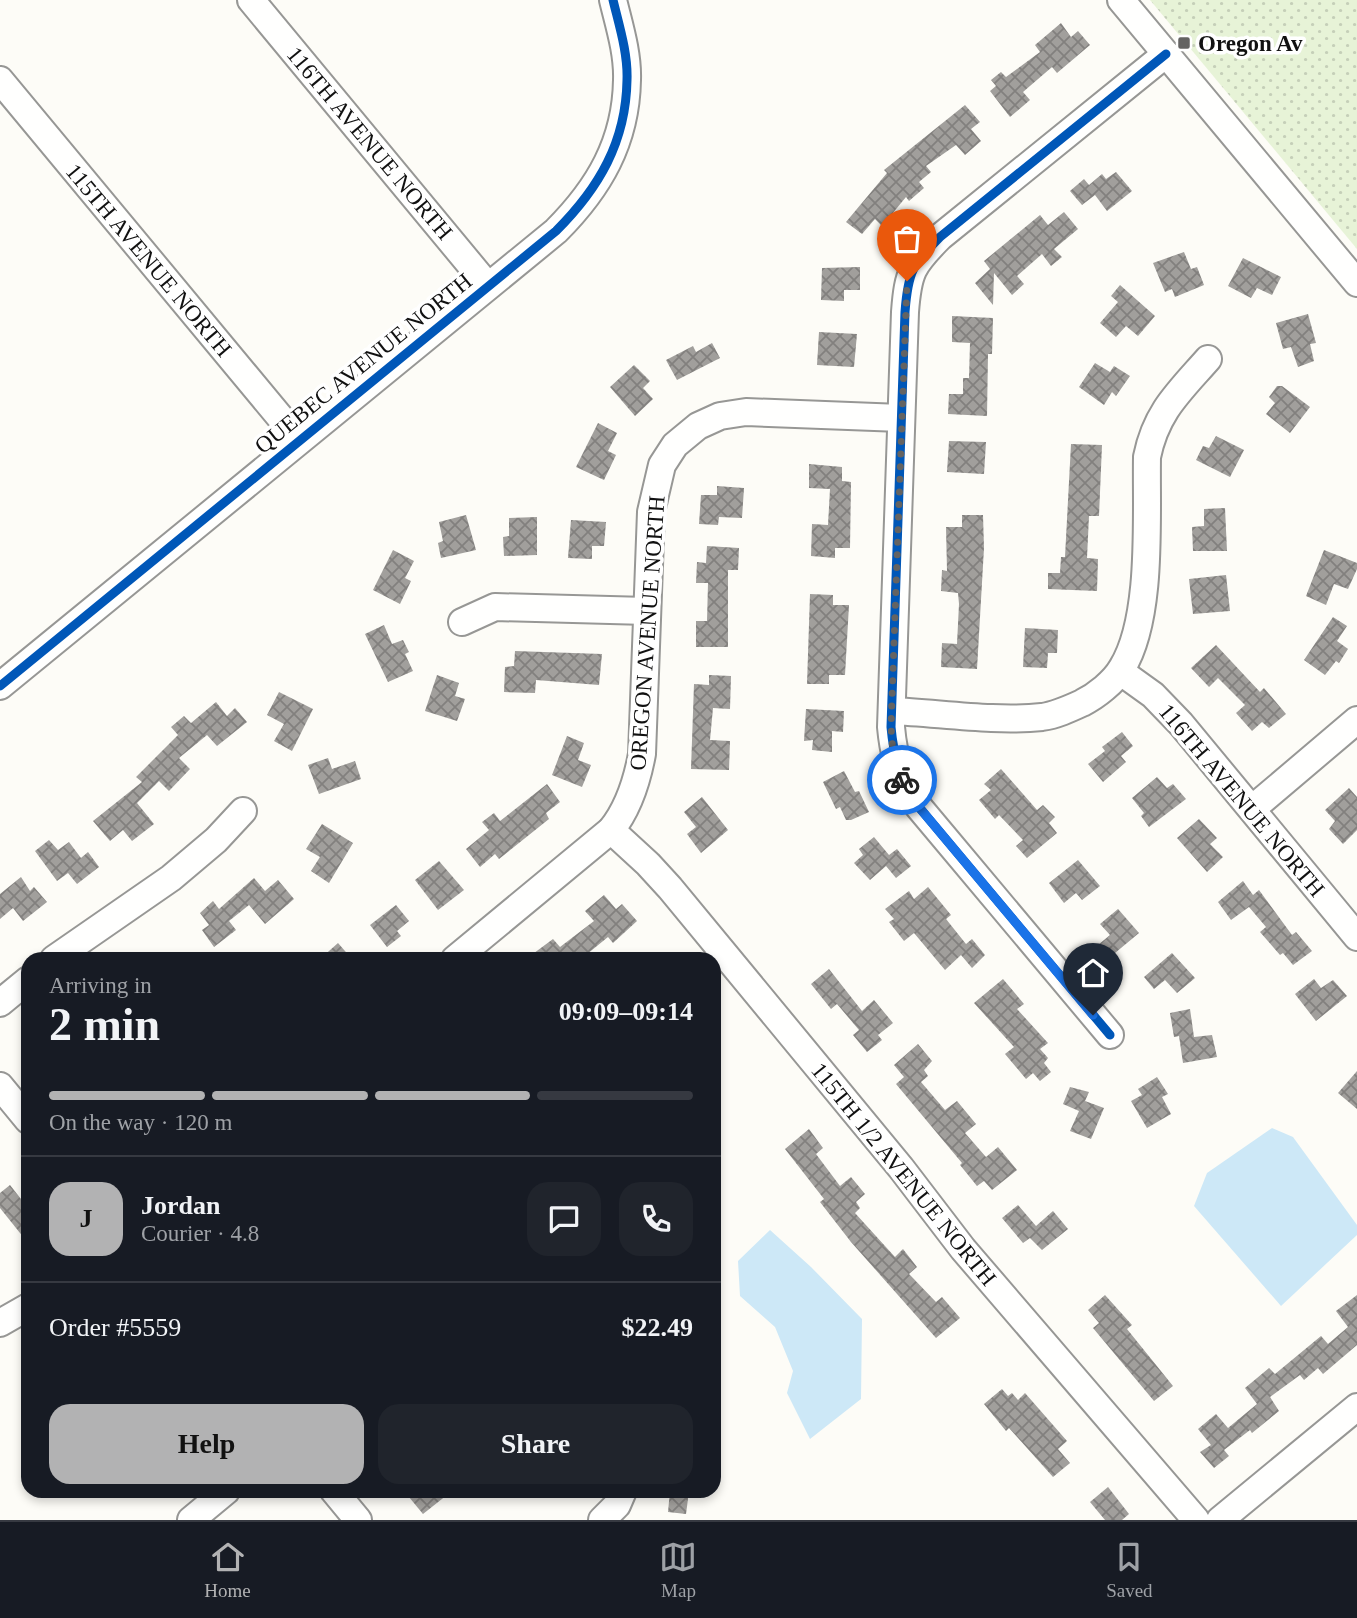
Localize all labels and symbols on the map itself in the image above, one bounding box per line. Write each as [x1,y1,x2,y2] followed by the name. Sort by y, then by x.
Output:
[1198,31,1303,56] place label: Oregon Av
[1176,35,1192,51] marker: Oregon Av
[282,42,458,245] street label: 116TH AVENUE NORTH
[61,159,237,362] street label: 115TH AVENUE NORTH
[877,209,937,281] pin
[250,268,477,459] street label: QUEBEC AVENUE NORTH
[625,495,670,771] street label: OREGON AVENUE NORTH
[1154,699,1330,902] street label: 116TH AVENUE NORTH
[867,745,937,815] courier
[1063,943,1123,1015] pin
[806,1058,1001,1291] street label: 115TH 1/2 AVENUE NORTH

